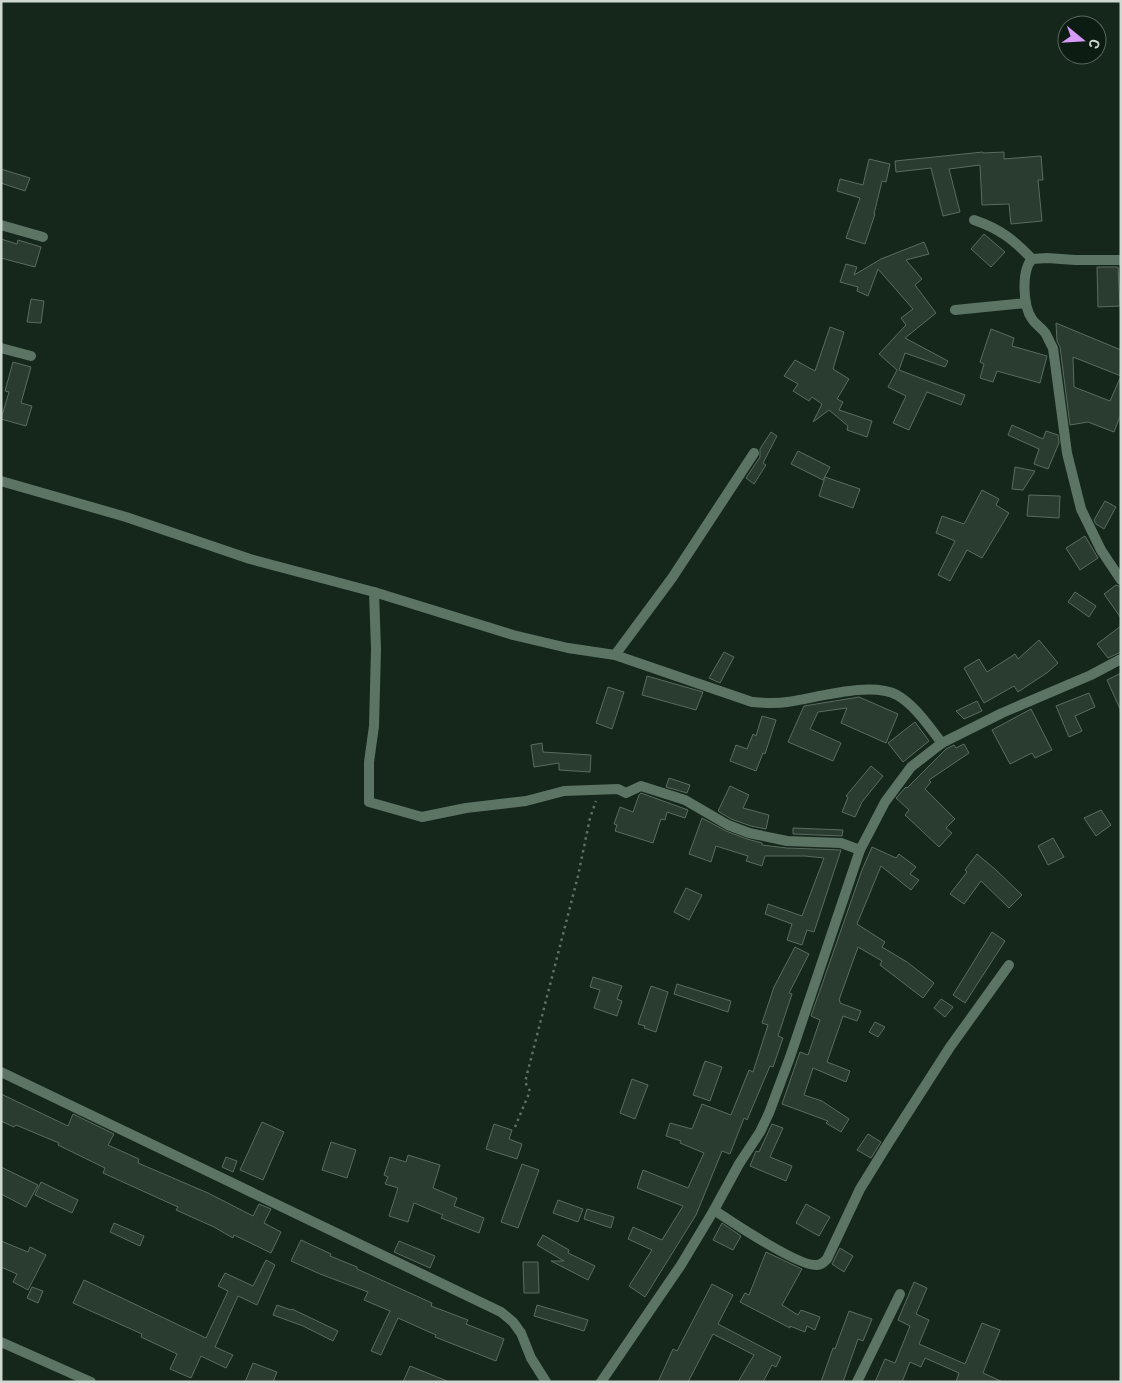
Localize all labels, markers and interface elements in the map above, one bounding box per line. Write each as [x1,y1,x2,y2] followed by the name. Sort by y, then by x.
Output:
[1057,15,1107,65] north arrow
[1085,37,1103,51] text: С

